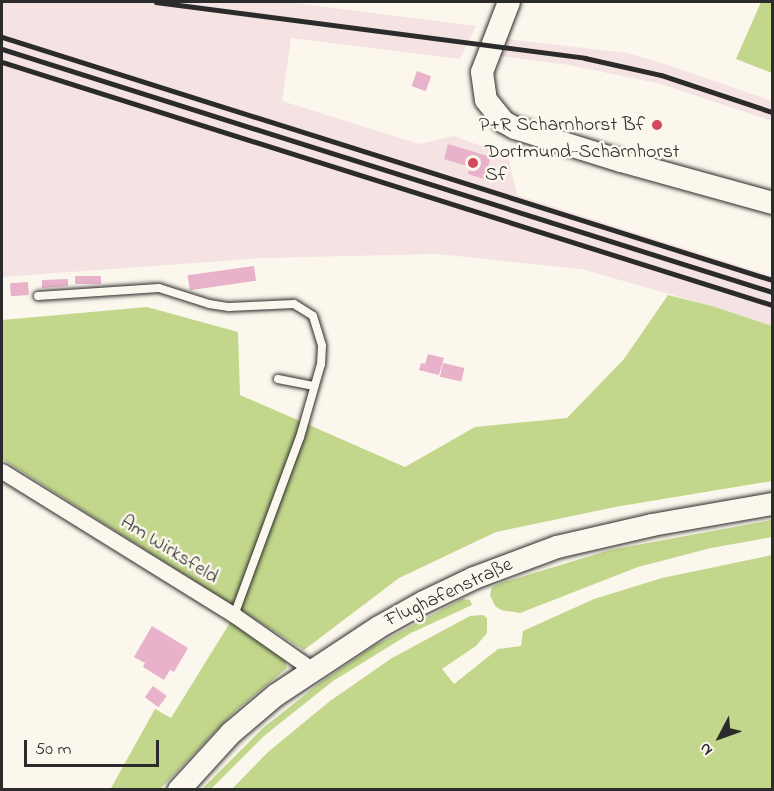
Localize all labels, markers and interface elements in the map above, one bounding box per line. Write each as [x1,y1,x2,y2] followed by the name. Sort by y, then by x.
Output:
[479,113,645,137] place label: P+R Scharnhorst Bf
[650,118,664,132] marker: P+R Scharnhorst Bf
[485,140,680,187] place label: Dortmund-Scharnhorst Sf
[466,156,480,170] marker: Dortmund-Scharnhorst Sf
[116,510,222,590] street label: Am Wirksfeld
[382,553,516,633] street label: Flughafenstraße
[690,707,750,767] north arrow
[27,728,162,766] scale bar
[35,737,72,763] text: 50 m
[694,737,719,761] text: N

